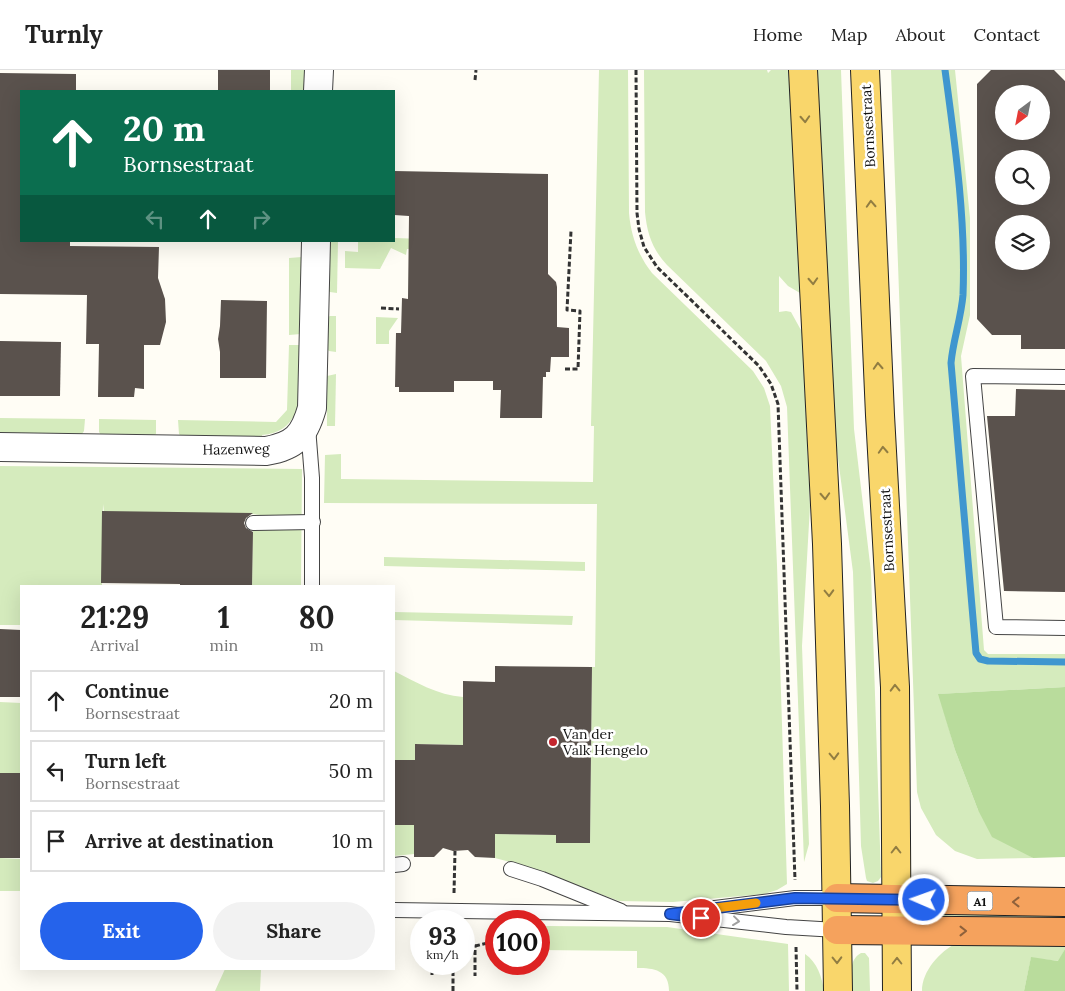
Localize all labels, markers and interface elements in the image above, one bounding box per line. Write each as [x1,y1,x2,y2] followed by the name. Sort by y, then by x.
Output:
[25,19,103,50] text: Turnly
[753,23,803,46] text: Home
[831,23,867,46] text: Map
[895,23,945,46] text: About
[973,23,1040,46] text: Contact
[857,83,879,168] street label: Bornsestraat
[995,85,1050,140] north arrow
[995,85,1050,270] map controls
[123,106,205,151] text: 20 m
[40,110,105,175] icon: ahead
[800,115,810,123] one-way arrow
[123,150,254,178] text: Bornsestraat
[995,150,1050,205] button: search
[866,200,876,208] one-way arrow
[141,205,169,233] icon: left
[194,205,222,233] icon: ahead
[247,205,275,233] icon: right
[995,215,1050,270] button: layers
[807,277,818,285] one-way arrow
[873,362,884,370] one-way arrow
[202,439,270,459] street label: Hazenweg
[877,446,888,454] one-way arrow
[876,487,898,572] street label: Bornsestraat
[819,492,830,500] one-way arrow
[824,590,834,597] one-way arrow
[80,598,149,636] text: 21:29
[218,598,230,636] text: 1
[298,598,335,636] text: 80
[90,635,139,655] text: Arrival
[210,635,238,655] text: min
[309,635,324,655] text: m
[85,679,169,703] text: Continue
[890,684,900,692] one-way arrow
[42,687,70,715] icon: ahead
[329,689,373,713] text: 20 m
[85,703,180,723] text: Bornsestraat
[562,725,648,759] place label: Van der Valk Hengelo
[547,736,559,748] marker: Van der Valk Hengelo
[85,749,166,773] text: Turn left
[828,752,839,760] one-way arrow
[42,757,70,785] icon: left
[329,759,373,783] text: 50 m
[85,773,180,793] text: Bornsestraat
[42,827,70,855] icon: arrive
[85,829,274,853] text: Arrive at destination
[332,829,373,853] text: 10 m
[891,846,901,854] one-way arrow
[897,873,949,925] position arrow
[968,891,992,910] road number: A1
[680,897,722,939] pin
[1012,897,1020,907] one-way arrow
[40,902,203,960] button: Exit
[213,902,375,960] button: Share
[687,904,715,932] icon: arrive
[485,910,550,975] speed limit sign: 100
[732,915,740,926] one-way arrow
[428,920,457,952] text: 93
[960,926,967,936] one-way arrow
[426,947,459,962] text: km/h
[832,957,843,965] one-way arrow
[892,957,902,964] one-way arrow

